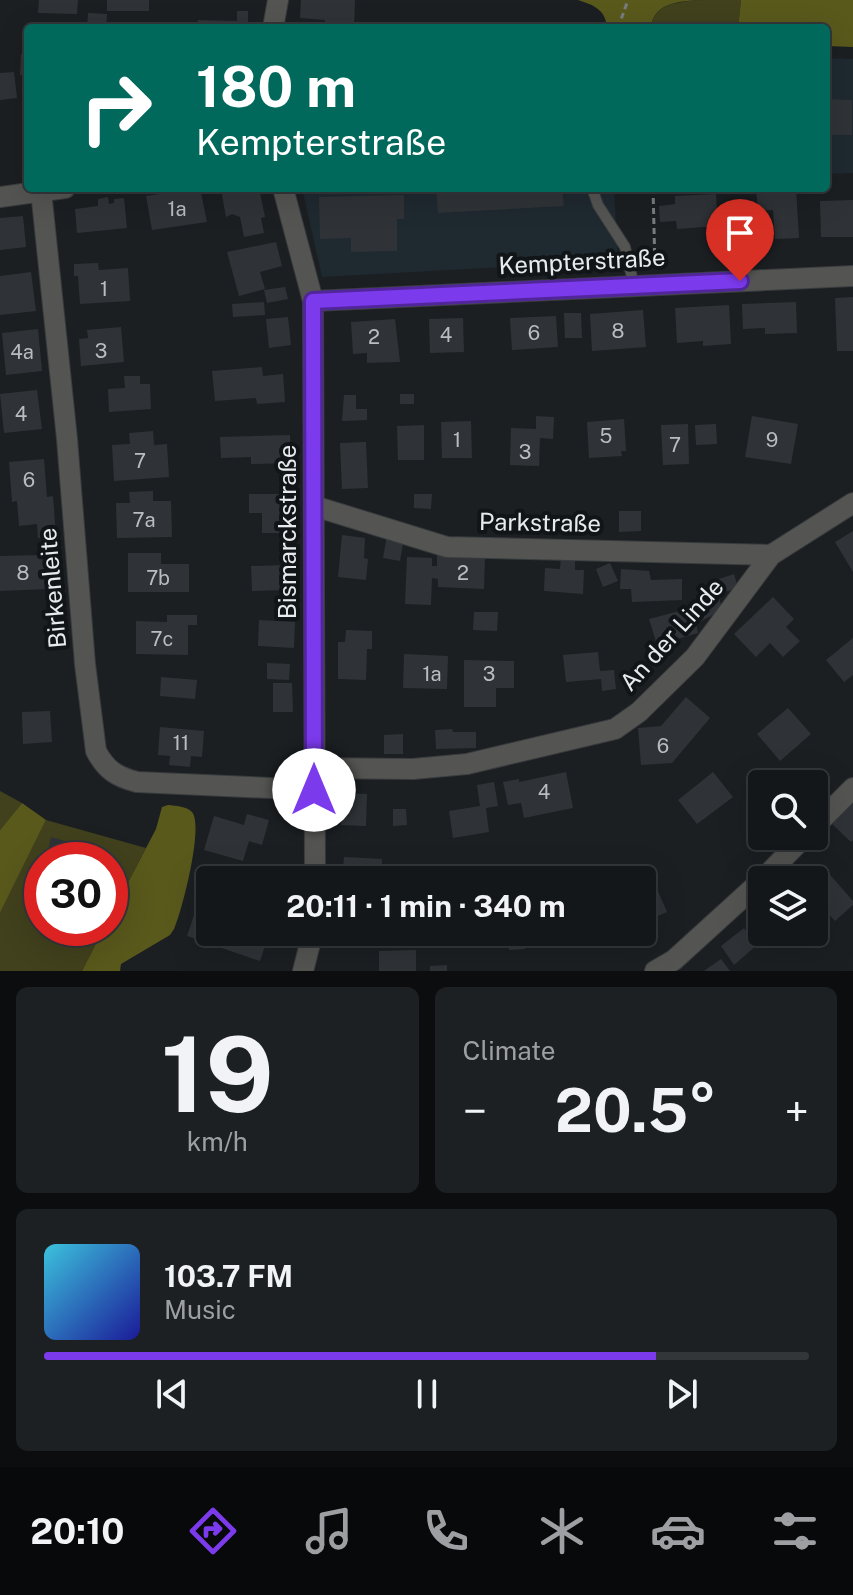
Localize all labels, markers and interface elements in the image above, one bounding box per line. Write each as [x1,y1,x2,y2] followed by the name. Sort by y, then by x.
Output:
[196,54,356,120] text: 180 m
[64,56,168,160] icon: right
[196,121,446,163] text: Kempterstraße
[167,197,187,221] house number: 1a
[706,199,774,281] pin
[718,211,762,255] icon: arrive
[498,243,666,279] street label: Kempterstraße
[100,277,108,301] house number: 1
[612,319,624,343] house number: 8
[528,321,540,345] house number: 6
[440,323,452,347] house number: 4
[368,325,380,349] house number: 2
[95,339,107,363] house number: 3
[10,340,34,364] house number: 4a
[15,402,27,426] house number: 4
[600,424,612,448] house number: 5
[453,428,461,452] house number: 1
[766,428,778,452] house number: 9
[669,433,681,457] house number: 7
[519,440,531,464] house number: 3
[273,445,301,619] street label: Bismarckstraße
[134,449,146,473] house number: 7
[23,468,35,492] house number: 6
[479,507,601,537] street label: Parkstraße
[132,508,156,532] house number: 7a
[33,527,71,649] street label: Birkenleite
[17,561,29,585] house number: 8
[457,561,469,585] house number: 2
[146,566,170,590] house number: 7b
[614,572,729,696] street label: An der Linde
[151,627,173,651] house number: 7c
[422,662,442,686] house number: 1a
[483,662,495,686] house number: 3
[173,731,189,755] house number: 11
[657,734,669,758] house number: 6
[272,748,356,832] position arrow
[748,770,828,946] map controls
[748,770,828,850] button: search
[538,780,550,804] house number: 4
[24,842,128,946] speed limit sign: 30
[748,866,828,946] button: layers
[286,888,566,924] text: 20:11 · 1 min · 340 m
[161,1013,274,1135] text: 19
[463,1035,556,1066] text: Climate
[555,1075,717,1146] text: 20.5°
[463,1085,487,1137] text: −
[785,1085,809,1137] text: +
[187,1126,248,1157] text: km/h
[164,1258,293,1294] text: 103.7 FM
[164,1294,236,1325] text: Music
[150,1372,194,1416] icon: previous
[405,1372,449,1416] icon: pause
[660,1372,704,1416] icon: next
[185,1503,241,1559] icon: directions
[301,1503,357,1559] icon: music
[418,1503,474,1559] icon: phone
[534,1503,590,1559] icon: climate
[650,1503,706,1559] icon: car
[767,1503,823,1559] icon: filters
[30,1510,125,1552] text: 20:10

